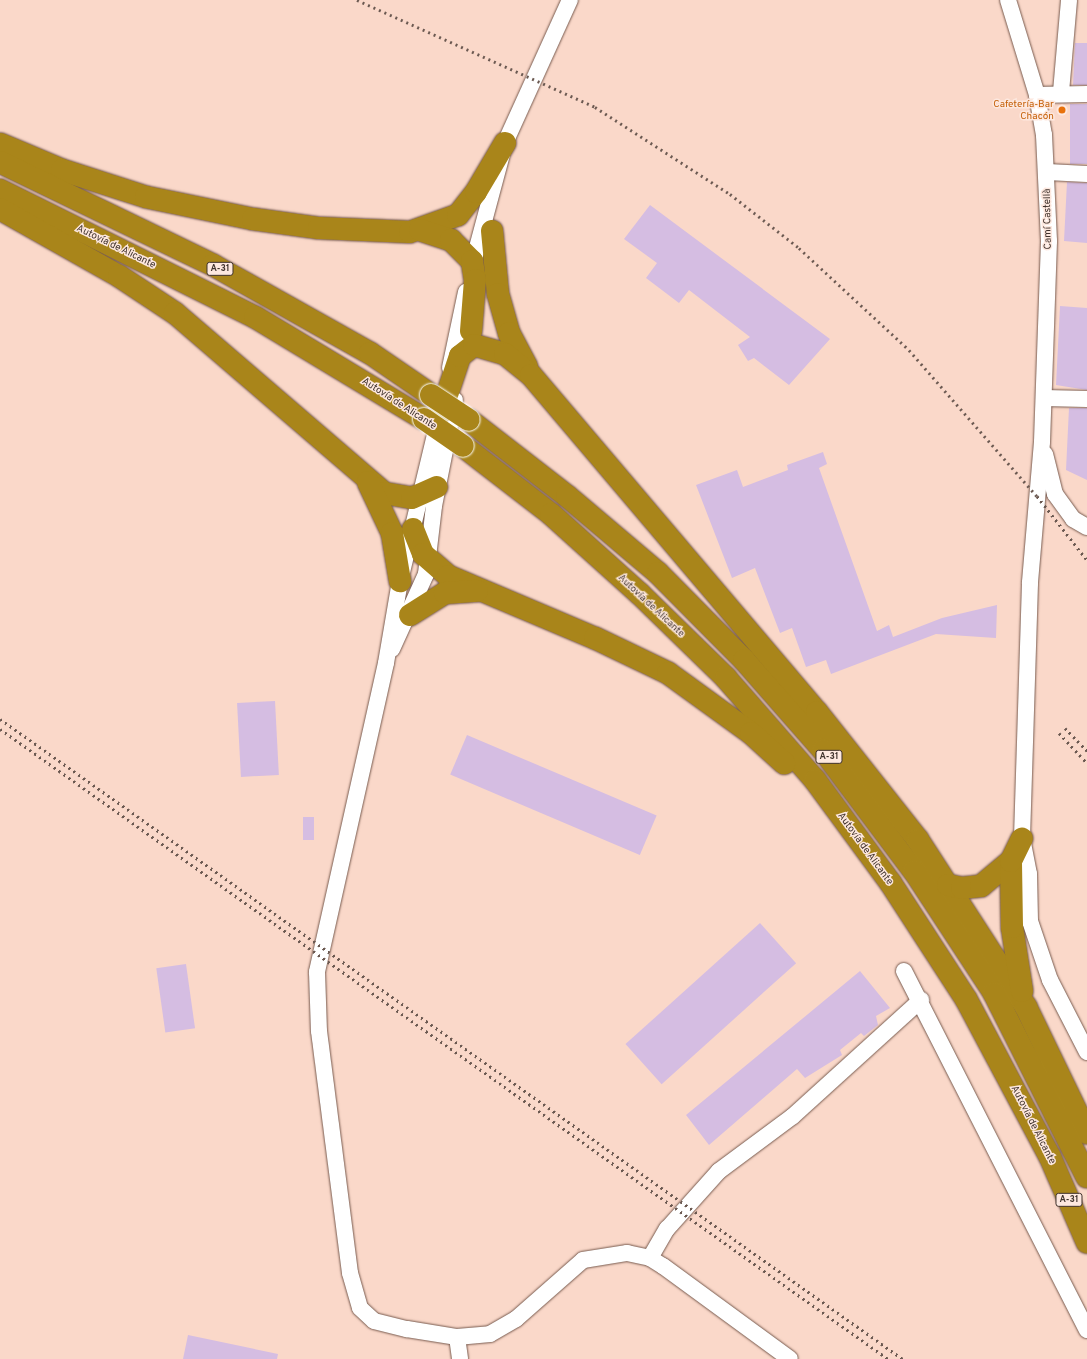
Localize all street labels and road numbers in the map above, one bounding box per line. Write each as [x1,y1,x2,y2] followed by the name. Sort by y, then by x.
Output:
[1041,188,1055,250] street label: Camí Castellà
[74,223,158,271] street label: Autovía de Alicante
[206,262,234,276] road number: A-31
[359,375,439,433] street label: Autovía de Alicante
[615,572,687,640] street label: Autovía de Alicante
[815,750,843,764] road number: A-31
[835,810,895,888] street label: Autovía de Alicante
[1008,1084,1058,1166] street label: Autovía de Alicante
[1055,1193,1083,1207] road number: A-31

